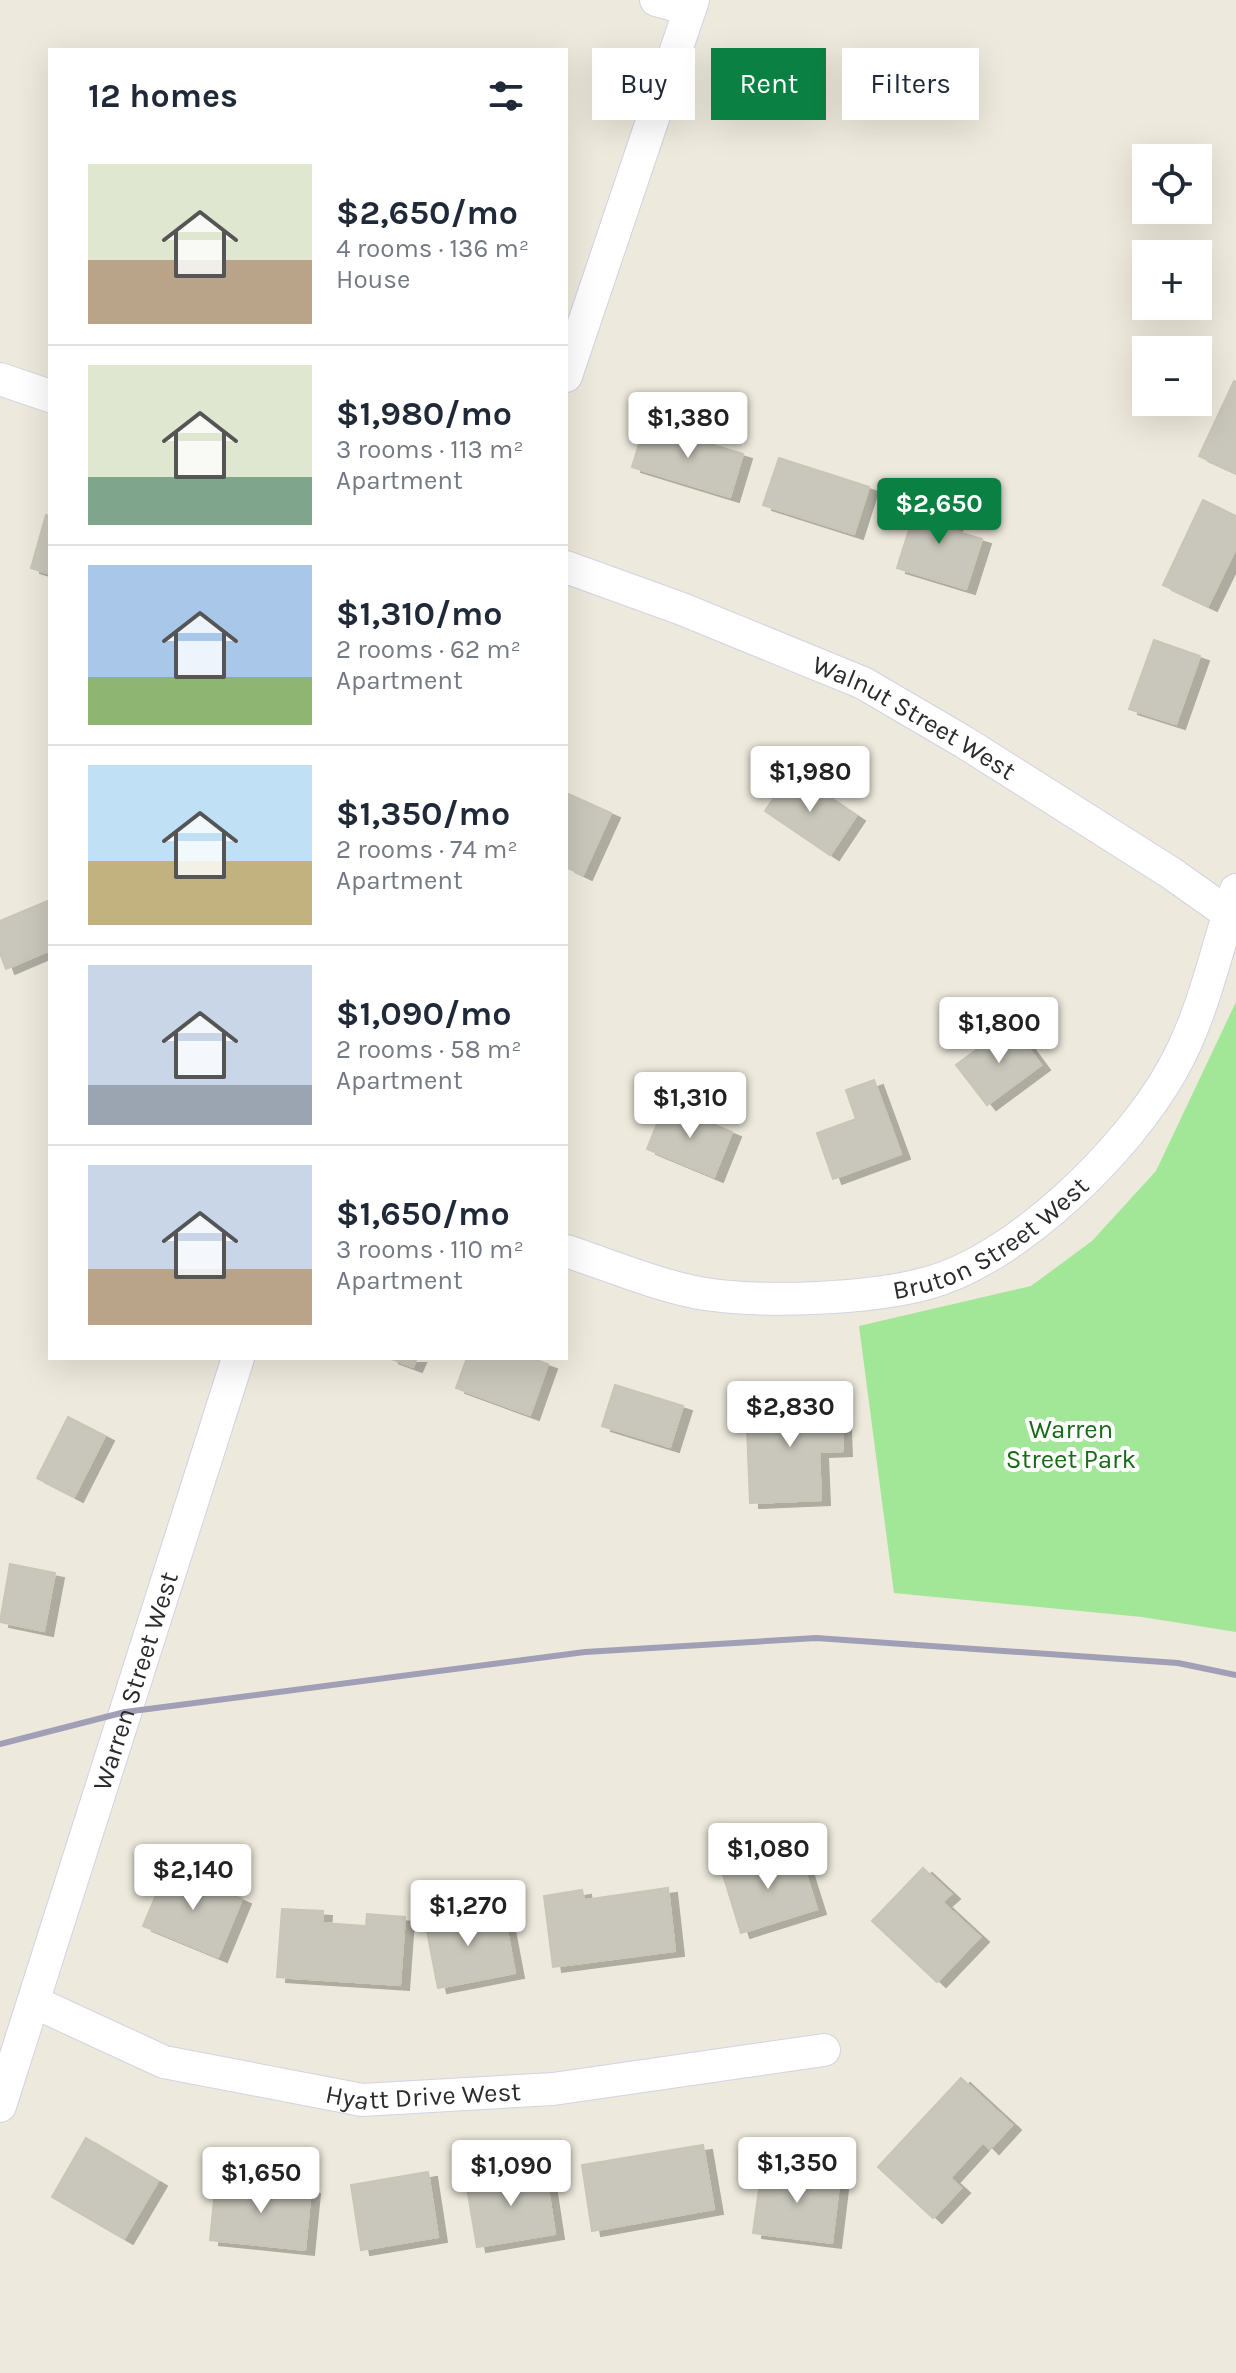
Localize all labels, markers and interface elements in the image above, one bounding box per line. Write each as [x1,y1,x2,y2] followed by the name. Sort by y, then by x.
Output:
[592,48,695,120] chip: Buy
[711,48,826,120] chip: Rent
[842,48,979,120] chip: Filters
[484,74,528,118] icon: filters
[88,76,238,116] text: 12 homes
[1132,144,1212,416] map controls
[1132,144,1212,224] button: locate
[336,193,518,233] text: $2,650/mo
[152,196,248,292] icon: home
[336,233,529,264] text: 4 rooms · 136 m²
[1132,240,1212,320] button: +
[336,264,410,295] text: House
[1132,336,1212,416] button: −
[623,392,753,460] pin: $1,380
[336,394,512,434] text: $1,980/mo
[152,397,248,493] icon: home
[646,402,730,433] text: $1,380
[336,434,524,465] text: 3 rooms · 113 m²
[336,465,463,496] text: Apartment
[874,478,1004,546] pin: $2,650
[895,488,983,519] text: $2,650
[336,594,502,634] text: $1,310/mo
[152,597,248,693] icon: home
[336,634,521,665] text: 2 rooms · 62 m²
[808,649,1021,787] street label: Walnut Street West
[336,665,463,696] text: Apartment
[745,746,875,814] pin: $1,980
[769,756,851,787] text: $1,980
[336,794,510,834] text: $1,350/mo
[152,797,248,893] icon: home
[336,834,518,865] text: 2 rooms · 74 m²
[336,865,463,896] text: Apartment
[336,994,511,1034] text: $1,090/mo
[152,997,248,1093] icon: home
[934,997,1064,1065] pin: $1,800
[957,1007,1041,1038] text: $1,800
[336,1034,522,1065] text: 2 rooms · 58 m²
[336,1065,463,1096] text: Apartment
[625,1072,755,1140] pin: $1,310
[652,1082,728,1113] text: $1,310
[890,1170,1095,1306] street label: Bruton Street West
[336,1194,510,1234] text: $1,650/mo
[152,1197,248,1293] icon: home
[336,1234,524,1265] text: 3 rooms · 110 m²
[336,1265,463,1296] text: Apartment
[725,1381,855,1449] pin: $2,830
[745,1391,835,1422] text: $2,830
[1006,1414,1136,1475] park label: Warren Street Park
[86,1568,185,1794] street label: Warren Street West
[703,1823,833,1891] pin: $1,080
[726,1833,810,1864] text: $1,080
[128,1844,258,1912] pin: $2,140
[152,1854,234,1885] text: $2,140
[403,1880,533,1948] pin: $1,270
[429,1890,507,1921] text: $1,270
[323,2076,522,2117] street label: Hyatt Drive West
[732,2137,862,2205] pin: $1,350
[446,2140,576,2208] pin: $1,090
[196,2147,326,2215] pin: $1,650
[756,2147,838,2178] text: $1,350
[470,2150,552,2181] text: $1,090
[220,2157,302,2188] text: $1,650

